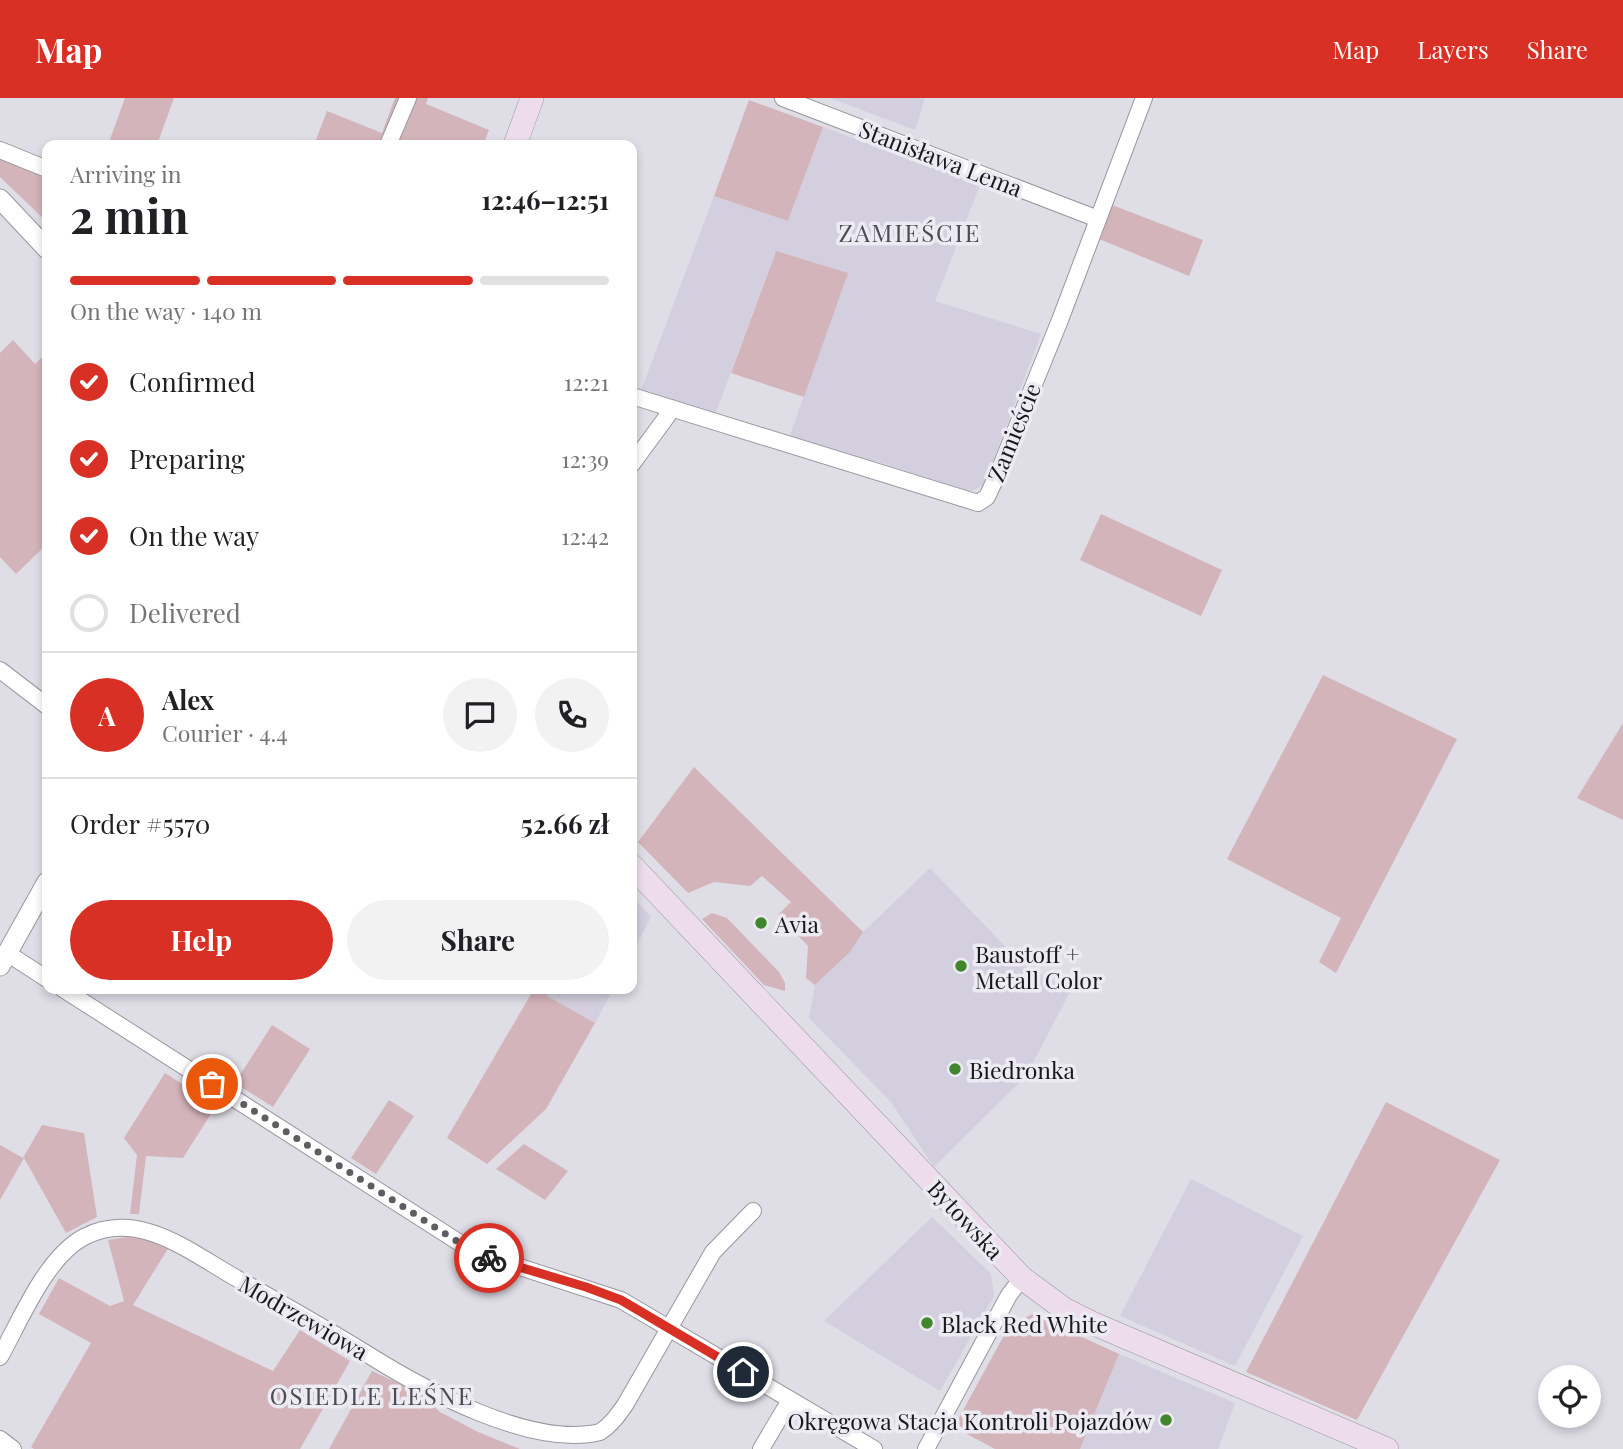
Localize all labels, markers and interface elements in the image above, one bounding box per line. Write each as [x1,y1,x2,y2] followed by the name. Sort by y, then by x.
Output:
[35,27,102,71] text: Map
[1333,33,1379,65] text: Map
[1417,33,1489,65] text: Layers
[1527,33,1588,65] text: Share
[855,113,1027,204] street label: Stanisława Lema
[70,158,182,189] text: Arriving in
[481,182,609,217] text: 12:46–12:51
[70,184,189,246] text: 2 min
[839,216,981,248] district label: ZAMIEŚCIE
[70,295,262,326] text: On the way · 140 m
[70,363,108,401] icon: check
[129,364,256,399] text: Confirmed
[564,366,609,397] text: 12:21
[979,378,1047,486] street label: Zamieście
[70,440,108,478] icon: check
[129,441,245,476] text: Preparing
[561,443,609,474] text: 12:39
[70,517,108,555] icon: check
[129,518,259,553] text: On the way
[561,520,609,551] text: 12:42
[129,595,241,630] text: Delivered
[443,678,517,752] button: chat
[535,678,609,752] button: phone
[162,682,214,717] text: Alex
[98,698,116,733] text: A
[162,717,288,748] text: Courier · 4.4
[70,806,210,841] text: Order #5570
[521,806,609,841] text: 52.66 zł
[70,900,333,980] button: Help
[347,900,609,980] button: Share
[774,908,819,939] place label: Avia
[753,915,769,931] marker: Avia
[975,938,1102,995] place label: Baustoff + Metall Color
[953,958,969,974] marker: Baustoff + Metall Color
[182,1054,242,1114] pin
[969,1054,1075,1085] place label: Biedronka
[947,1061,963,1077] marker: Biedronka
[193,1065,231,1103] icon: bag
[921,1173,1011,1266] street label: Bytowska
[454,1223,524,1293] courier
[470,1239,508,1277] icon: bike
[234,1268,375,1367] street label: Modrzewiowa
[941,1308,1108,1339] place label: Black Red White
[919,1315,935,1331] marker: Black Red White
[713,1342,773,1402] pin
[724,1353,762,1391] icon: home
[1538,1365,1601,1428] map controls
[1538,1365,1601,1428] button: locate
[270,1379,474,1411] district label: OSIEDLE LEŚNE
[787,1405,1152,1436] place label: Okręgowa Stacja Kontroli Pojazdów
[1158,1412,1174,1428] marker: Okręgowa Stacja Kontroli Pojazdów

